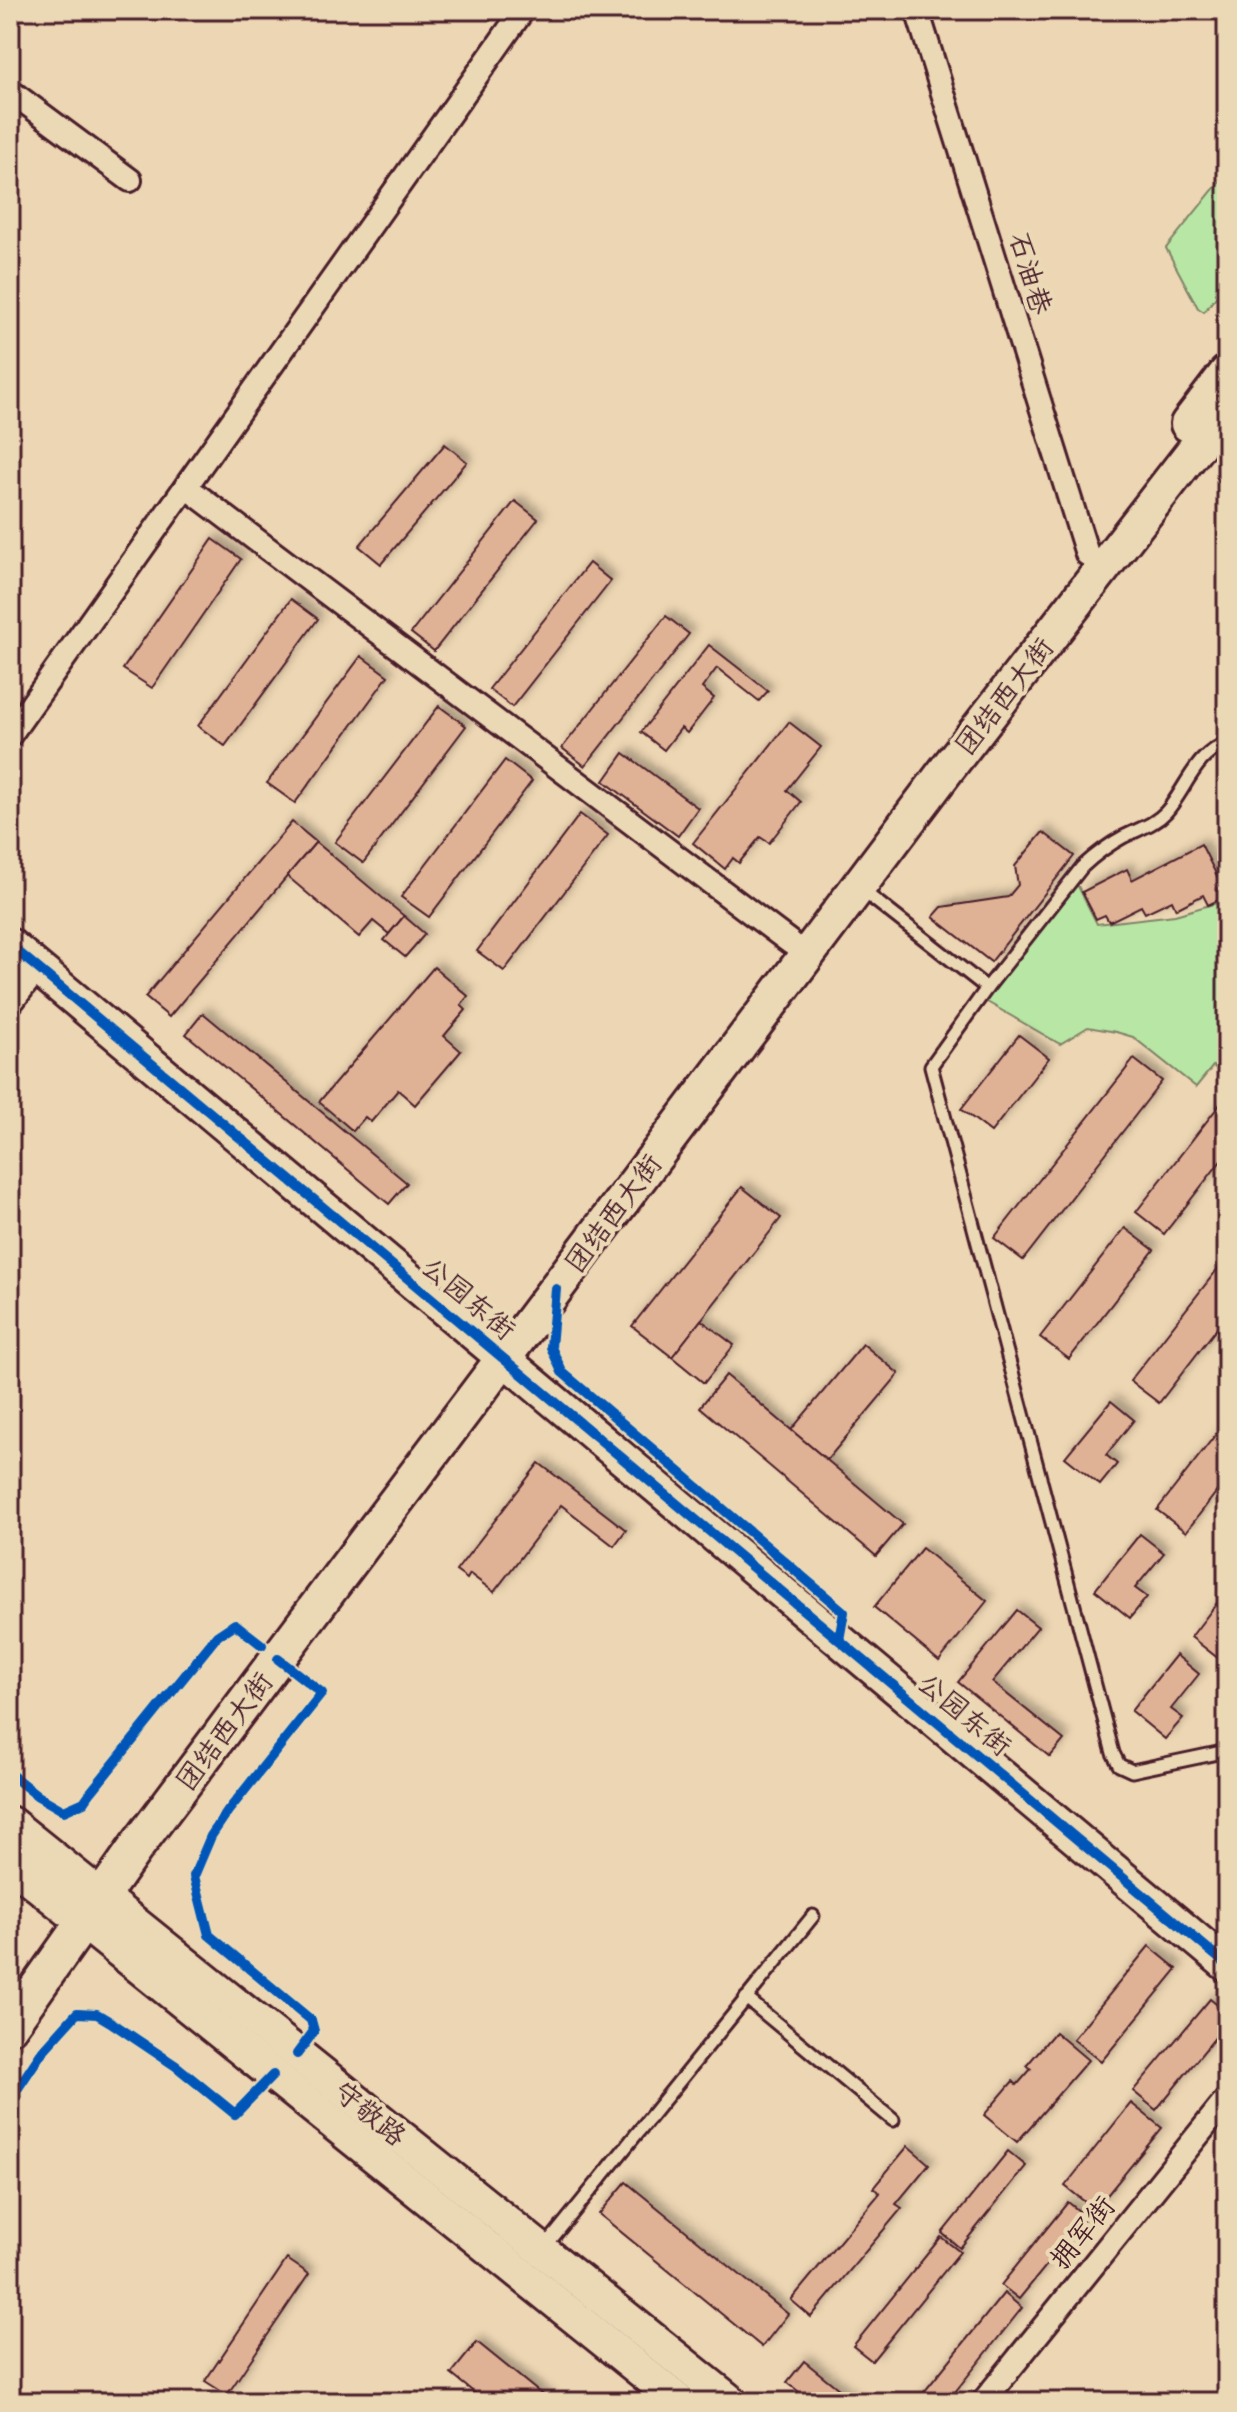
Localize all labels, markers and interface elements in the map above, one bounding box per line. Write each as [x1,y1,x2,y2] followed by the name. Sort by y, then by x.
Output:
[999,228,1061,320] street label: 石油巷
[947,630,1064,764] street label: 团结西大街
[556,1146,672,1282] street label: 团结西大街
[413,1248,523,1350] street label: 公园东街
[167,1664,283,1800] street label: 团结西大街
[909,1664,1019,1766] street label: 公园东街
[324,2073,414,2156] street label: 守敬路
[1042,2188,1125,2278] street label: 拥军街

